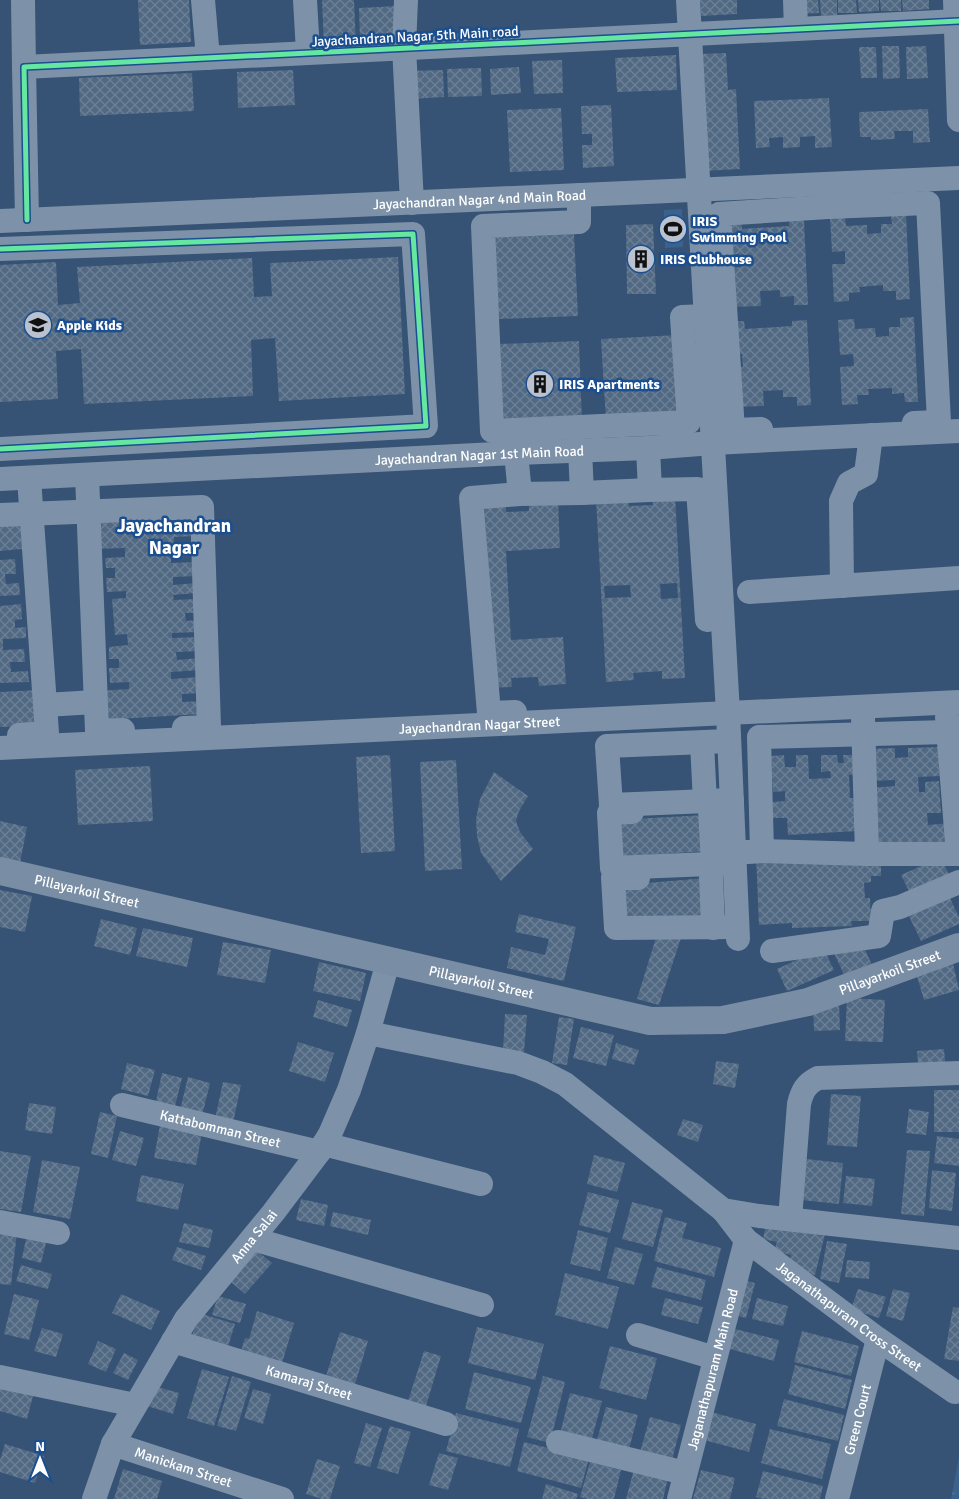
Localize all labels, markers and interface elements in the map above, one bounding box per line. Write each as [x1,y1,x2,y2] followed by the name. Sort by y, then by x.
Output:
[311,23,519,50] street label: Jayachandran Nagar 5th Main road
[372,187,587,213] street label: Jayachandran Nagar 4nd Main Road
[692,213,787,246] place label: IRIS Swimming Pool
[658,214,688,244] sports icon: IRIS Swimming Pool
[626,244,656,274] building icon: IRIS Clubhouse
[660,251,752,268] place label: IRIS Clubhouse
[23,310,53,340] school or university icon: Apple Kids
[57,317,122,334] place label: Apple Kids
[525,369,555,399] building icon: IRIS Apartments
[559,376,660,393] place label: IRIS Apartments
[374,442,584,469] street label: Jayachandran Nagar 1st Main Road
[117,514,231,560] district label: Jayachandran Nagar
[398,713,561,738] street label: Jayachandran Nagar Street
[33,871,141,912] street label: Pillayarkoil Street
[837,946,943,999] street label: Pillayarkoil Street
[427,962,535,1003] street label: Pillayarkoil Street
[158,1106,282,1152] street label: Kattabomman Street
[227,1207,281,1267] street label: Anna Salai
[773,1258,925,1375] street label: Jaganathapuram Cross Street
[684,1287,742,1452] street label: Jaganathapuram Main Road
[263,1362,354,1404] street label: Kamaraj Street
[841,1382,875,1457] street label: Green Court
[15,1434,65,1484] north arrow
[35,1438,45,1455] text: N
[132,1444,234,1491] street label: Manickam Street

